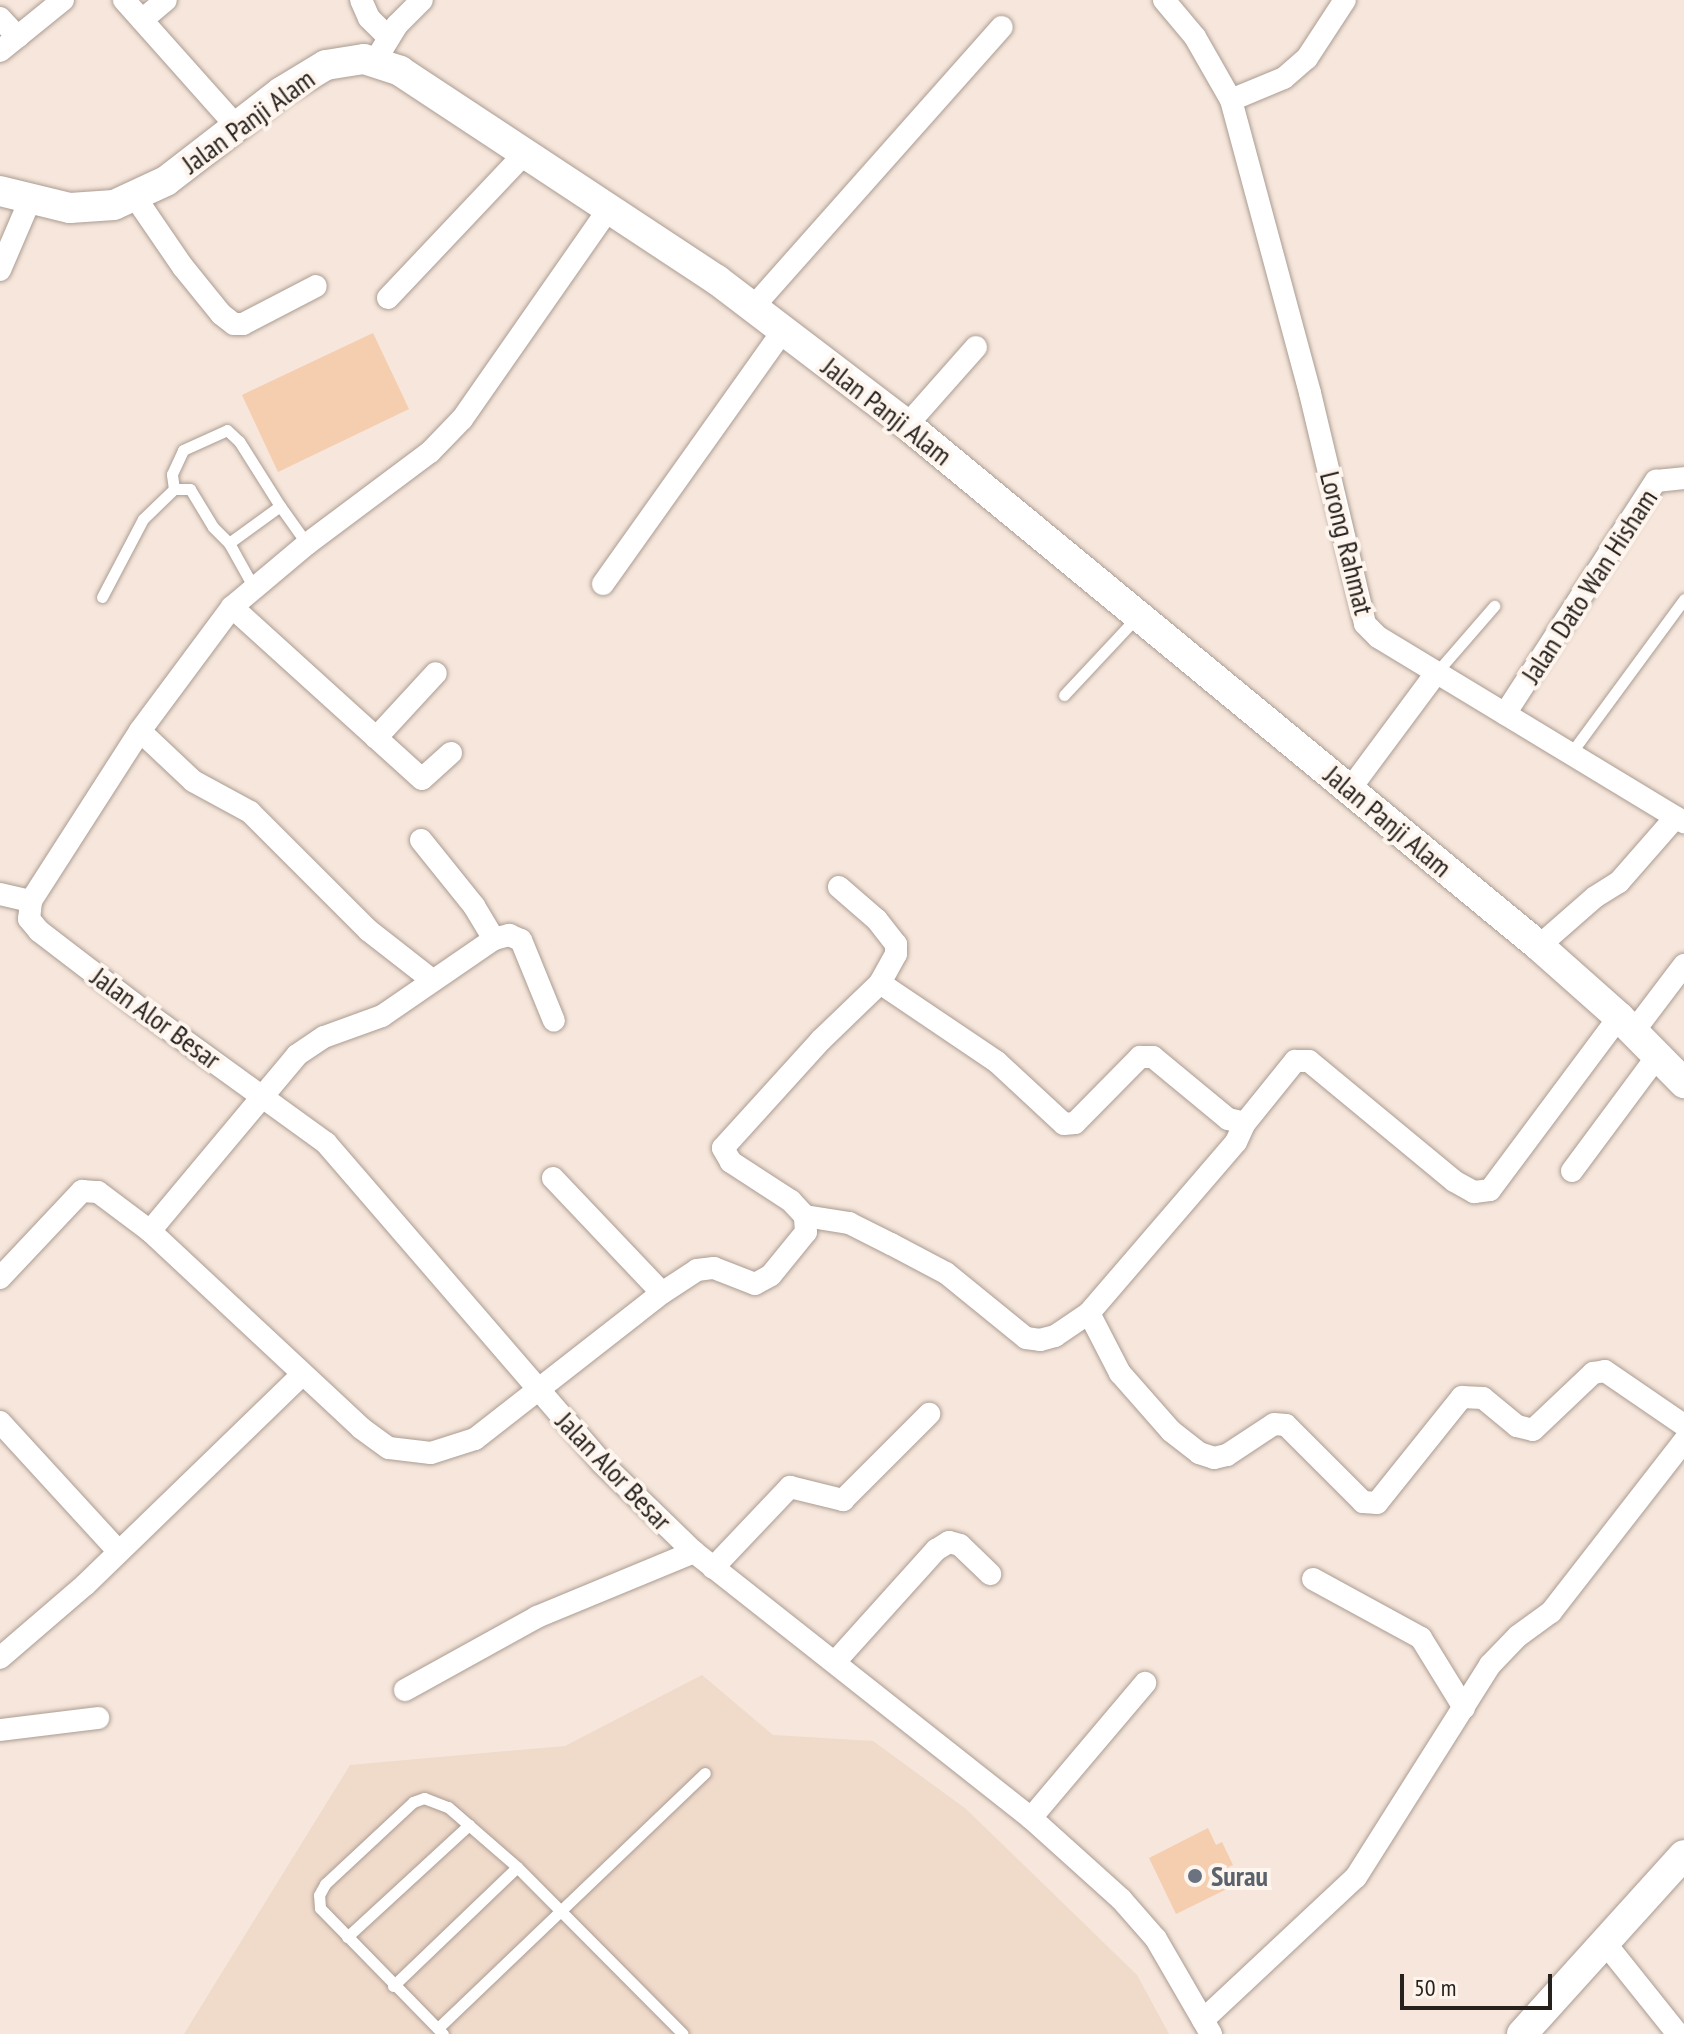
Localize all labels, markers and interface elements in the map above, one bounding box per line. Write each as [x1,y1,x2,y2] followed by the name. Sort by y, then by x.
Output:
[175,61,321,181] street label: Jalan Panji Alam
[815,350,959,472] street label: Jalan Panji Alam
[1313,468,1381,618] street label: Lorong Rahmat
[1514,483,1664,689] street label: Jalan Dato Wan Hisham
[1317,758,1459,884] street label: Jalan Panji Alam
[84,960,228,1076] street label: Jalan Alor Besar
[549,1404,679,1538] street label: Jalan Alor Besar
[1211,1859,1268,1893] place label: Surau
[1186,1867,1204,1885] marker: Surau
[1404,1958,1556,2008] scale bar
[1414,1972,1456,2003] text: 50 m

